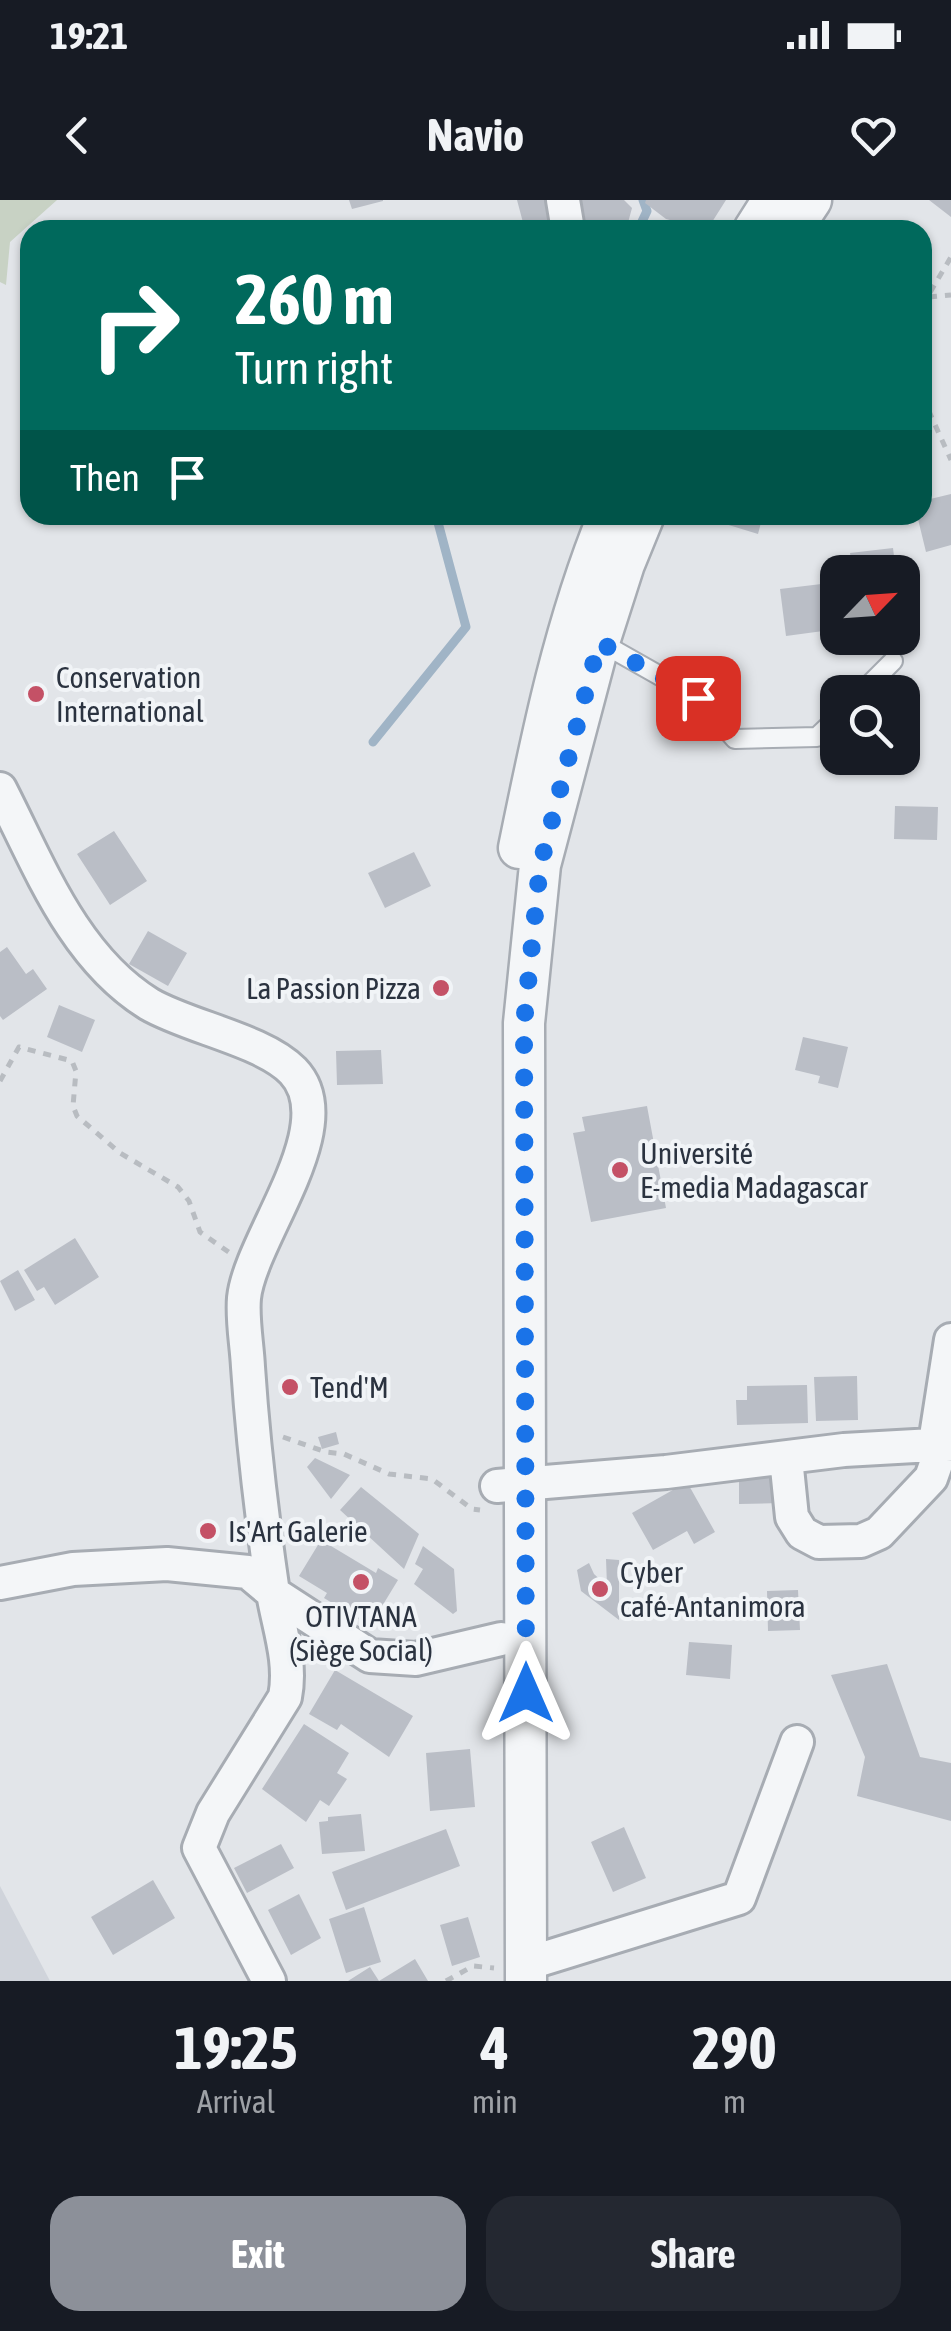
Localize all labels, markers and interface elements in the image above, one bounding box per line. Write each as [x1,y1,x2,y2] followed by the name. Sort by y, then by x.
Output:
[50,14,128,57] text: 19:21
[50,108,105,163] icon: back
[846,108,901,163] icon: heart
[427,109,524,161] text: Navio
[235,259,394,339] text: 260 m
[70,260,200,390] icon: right
[235,342,393,394] text: Turn right
[160,450,215,505] icon: arrive
[70,456,140,499] text: Then
[820,555,920,655] north arrow
[820,555,920,775] map controls
[656,656,741,741] pin
[56,660,204,728] place label: Conservation International
[671,671,726,726] icon: arrive
[820,675,920,775] button: search
[25,683,47,705] marker: Conservation International
[246,971,421,1005] place label: La Passion Pizza
[430,977,452,999] marker: La Passion Pizza
[640,1136,869,1204] place label: Université E-media Madagascar
[609,1159,631,1181] marker: Université E-media Madagascar
[310,1370,389,1404] place label: Tend'M
[279,1376,301,1398] marker: Tend'M
[228,1514,368,1548] place label: Is'Art Galerie
[197,1520,219,1542] marker: Is'Art Galerie
[620,1555,806,1623] place label: Cyber café-Antanimora
[350,1571,372,1593] marker: OTIVTANA (Siège Social)
[589,1578,611,1600] marker: Cyber café-Antanimora
[289,1599,433,1667] place label: OTIVTANA (Siège Social)
[474,1641,578,1745] position arrow
[174,2013,298,2082] text: 19:25
[481,2013,509,2082] text: 4
[692,2013,777,2082] text: 290
[197,2083,275,2120] text: Arrival
[472,2083,518,2120] text: min
[723,2083,746,2120] text: m
[50,2196,466,2311] button: Exit
[486,2196,901,2311] button: Share

